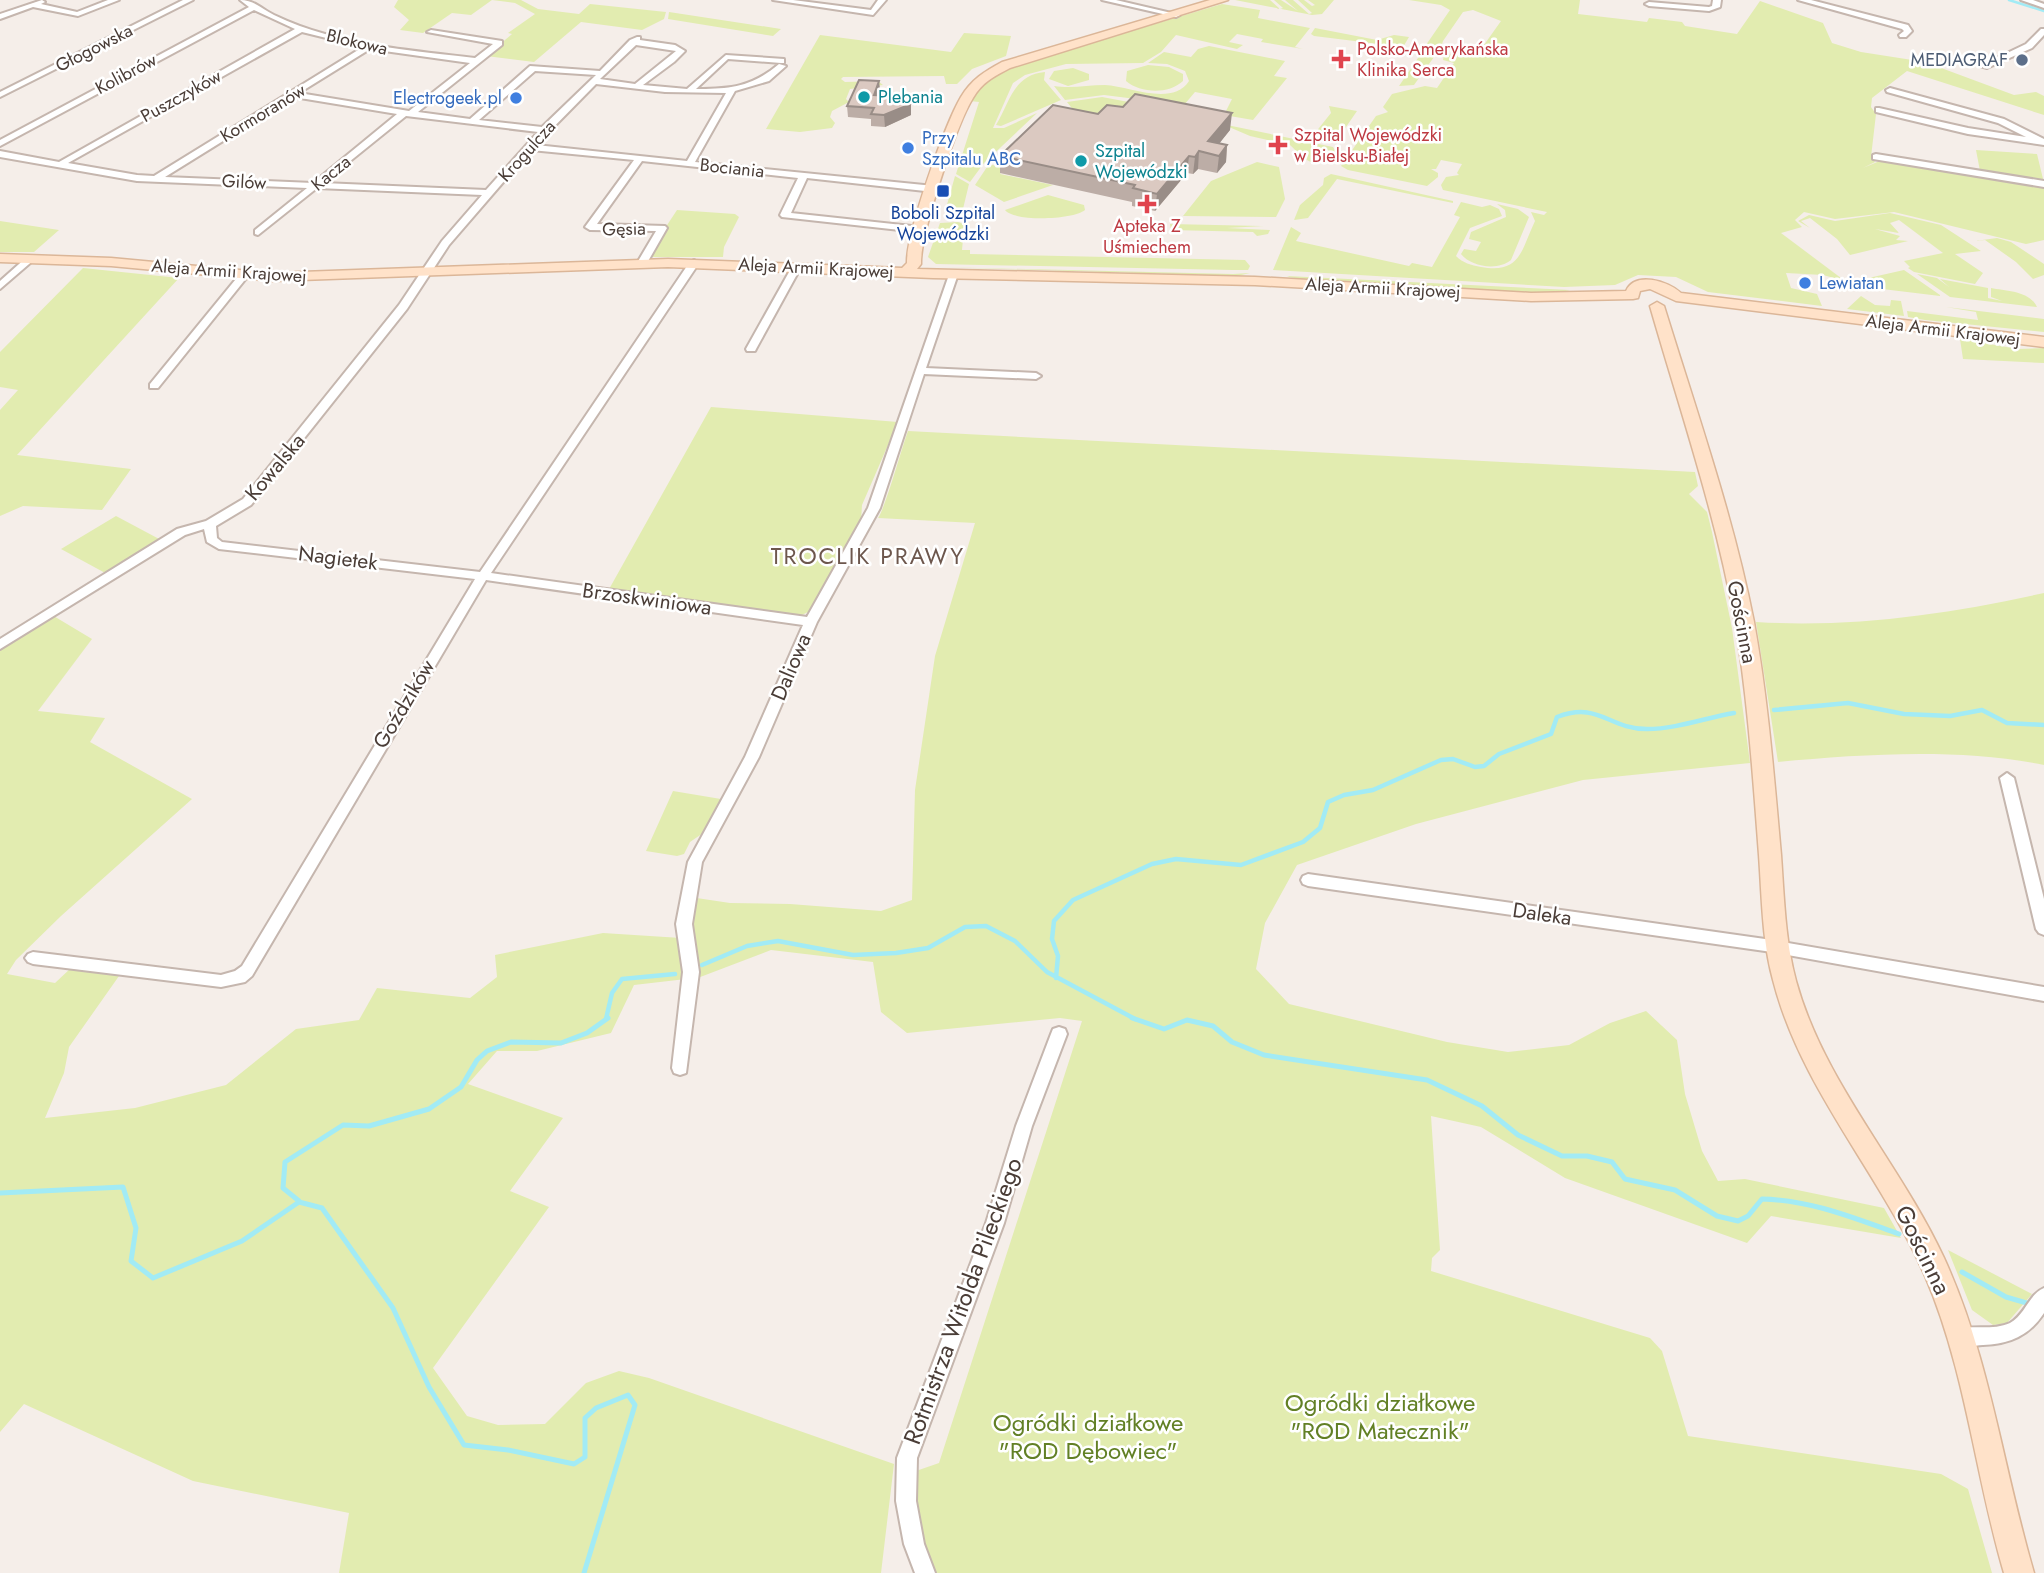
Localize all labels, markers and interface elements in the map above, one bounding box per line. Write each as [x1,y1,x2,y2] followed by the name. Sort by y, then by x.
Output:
[51,17,137,79] street label: Głogowska
[324,22,390,62] street label: Blokowa
[1357,36,1509,83] place label: Polsko-Amerykańska Klinika Serca
[91,47,162,101] street label: Kolibrów
[1911,47,2008,73] place label: MEDIAGRAF
[1331,49,1351,69] marker: Polsko-Amerykańska Klinika Serca
[2014,52,2030,68] marker: MEDIAGRAF
[136,63,227,129] street label: Puszczyków
[215,77,311,149] street label: Kormoranów
[878,84,943,110] place label: Plebania
[393,85,502,111] place label: Electrogeek.pl
[856,89,872,105] marker: Plebania
[508,90,524,106] marker: Electrogeek.pl
[492,114,562,188] street label: Krogulcza
[1294,122,1442,169] place label: Szpital Wojewódzki w Bielsku-Białej
[922,125,1021,172] place label: Przy Szpitalu ABC
[1268,135,1288,155] marker: Szpital Wojewódzki w Bielsku-Białej
[1095,138,1188,185] place label: Szpital Wojewódzki
[900,140,916,156] marker: Przy Szpitalu ABC
[306,149,356,197] street label: Kacza
[699,152,765,184] street label: Bociania
[1073,153,1089,169] marker: Szpital Wojewódzki
[221,168,268,196] street label: Gilów
[935,183,951,199] marker: Boboli Szpital Wojewódzki
[1139,196,1155,212] marker: Apteka Z Uśmiechem
[891,200,995,247] place label: Boboli Szpital Wojewódzki
[1103,213,1191,260] place label: Apteka Z Uśmiechem
[602,216,646,242] street label: Gęsia
[738,251,894,285] street label: Aleja Armii Krajowej
[151,253,307,289] street label: Aleja Armii Krajowej
[1819,270,1884,296] place label: Lewiatan
[1305,271,1461,305] street label: Aleja Armii Krajowej
[1797,275,1813,291] marker: Lewiatan
[1864,308,2022,352] street label: Aleja Armii Krajowej
[238,427,312,507] street label: Kowalska
[297,538,380,578] street label: Nagietek
[771,539,965,573] district label: TROCLIK PRAWY
[580,575,714,623] street label: Brzoskwiniowa
[1719,578,1765,666] street label: Gościnna
[763,629,819,705] street label: Daliowa
[366,653,443,754] street label: Goździków
[1511,895,1573,933] street label: Daleka
[894,1153,1031,1449] street label: Rotmistrza Witolda Pileckiego
[1887,1199,1960,1301] street label: Gościnna
[1285,1385,1475,1448] park label: Ogródki działkowe "ROD Matecznik"
[993,1405,1183,1468] park label: Ogródki działkowe "ROD Dębowiec"

